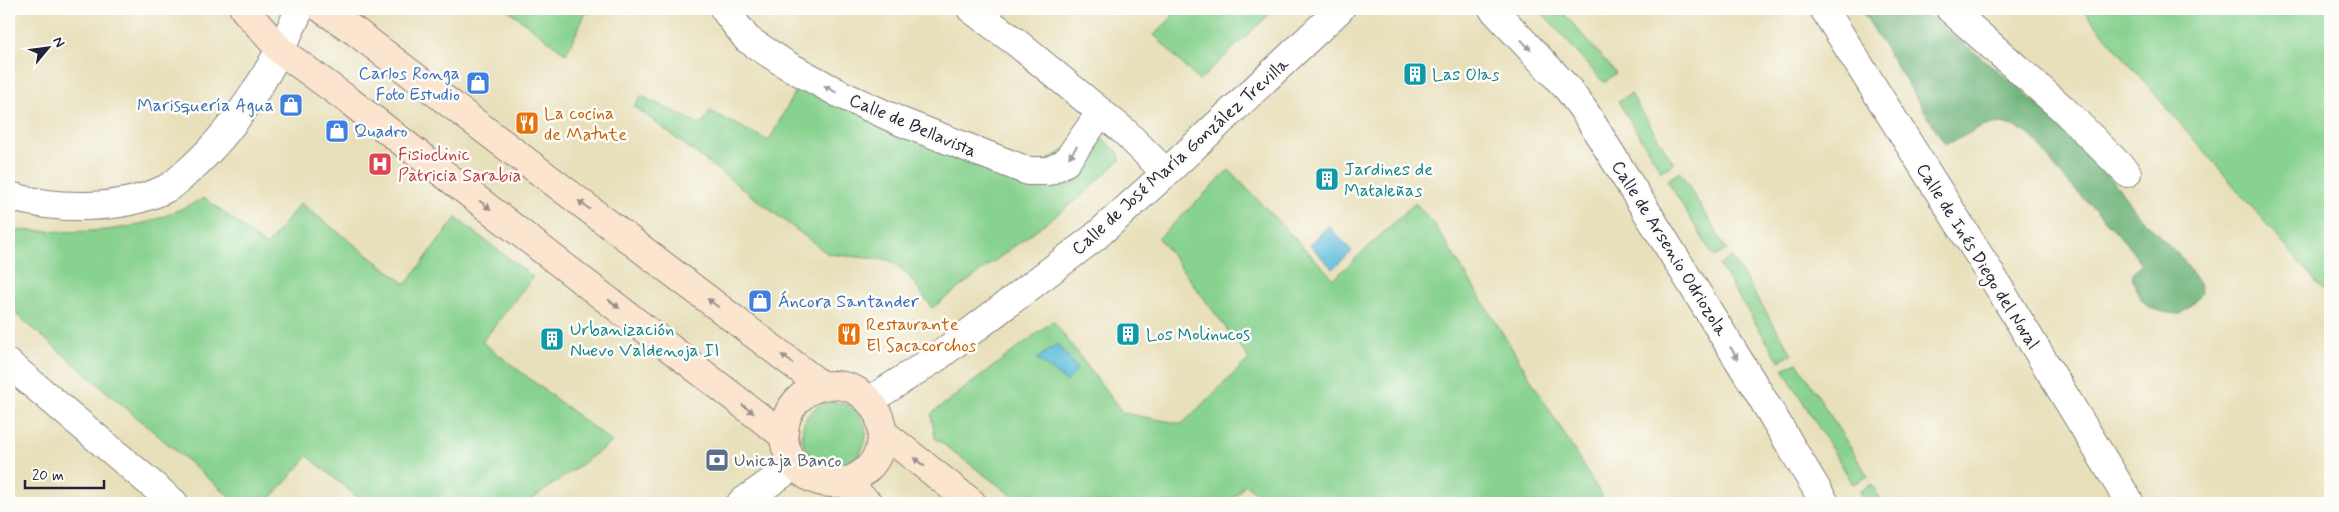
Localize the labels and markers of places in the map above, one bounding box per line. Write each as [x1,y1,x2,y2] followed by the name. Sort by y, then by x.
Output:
[1402,61,1428,87] building icon: Las Olas
[359,62,460,107] place label: Carlos Ronga Foto Estudio
[1432,63,1499,87] place label: Las Olas
[465,70,491,96] shop icon: Carlos Ronga Foto Estudio
[278,92,304,118] shop icon: Marisquería Agua
[137,94,274,118] place label: Marisquería Agua
[544,102,627,147] place label: La cocina de Matute
[514,110,540,136] restaurant icon: La cocina de Matute
[324,118,350,144] shop icon: Quadro
[354,120,408,144] place label: Quadro
[398,143,521,188] place label: Fisioclinic Patricia Sarabia
[367,151,393,177] hospital icon: Fisioclinic Patricia Sarabia
[1344,158,1433,203] place label: Jardines de Mataleñas
[1314,166,1340,192] building icon: Jardines de Mataleñas
[747,288,773,314] shop icon: Áncora Santander
[778,290,920,314] place label: Áncora Santander
[866,313,976,358] place label: Restaurante El Sacacorchos
[570,318,719,363] place label: Urbanización Nuevo Valdenoja II
[836,321,862,347] restaurant icon: Restaurante El Sacacorchos
[1115,321,1141,347] building icon: Los Molinucos
[1146,323,1250,347] place label: Los Molinucos
[539,326,565,352] building icon: Urbanización Nuevo Valdenoja II
[704,447,730,473] bank icon: Unicaja Banco
[734,449,842,473] place label: Unicaja Banco

